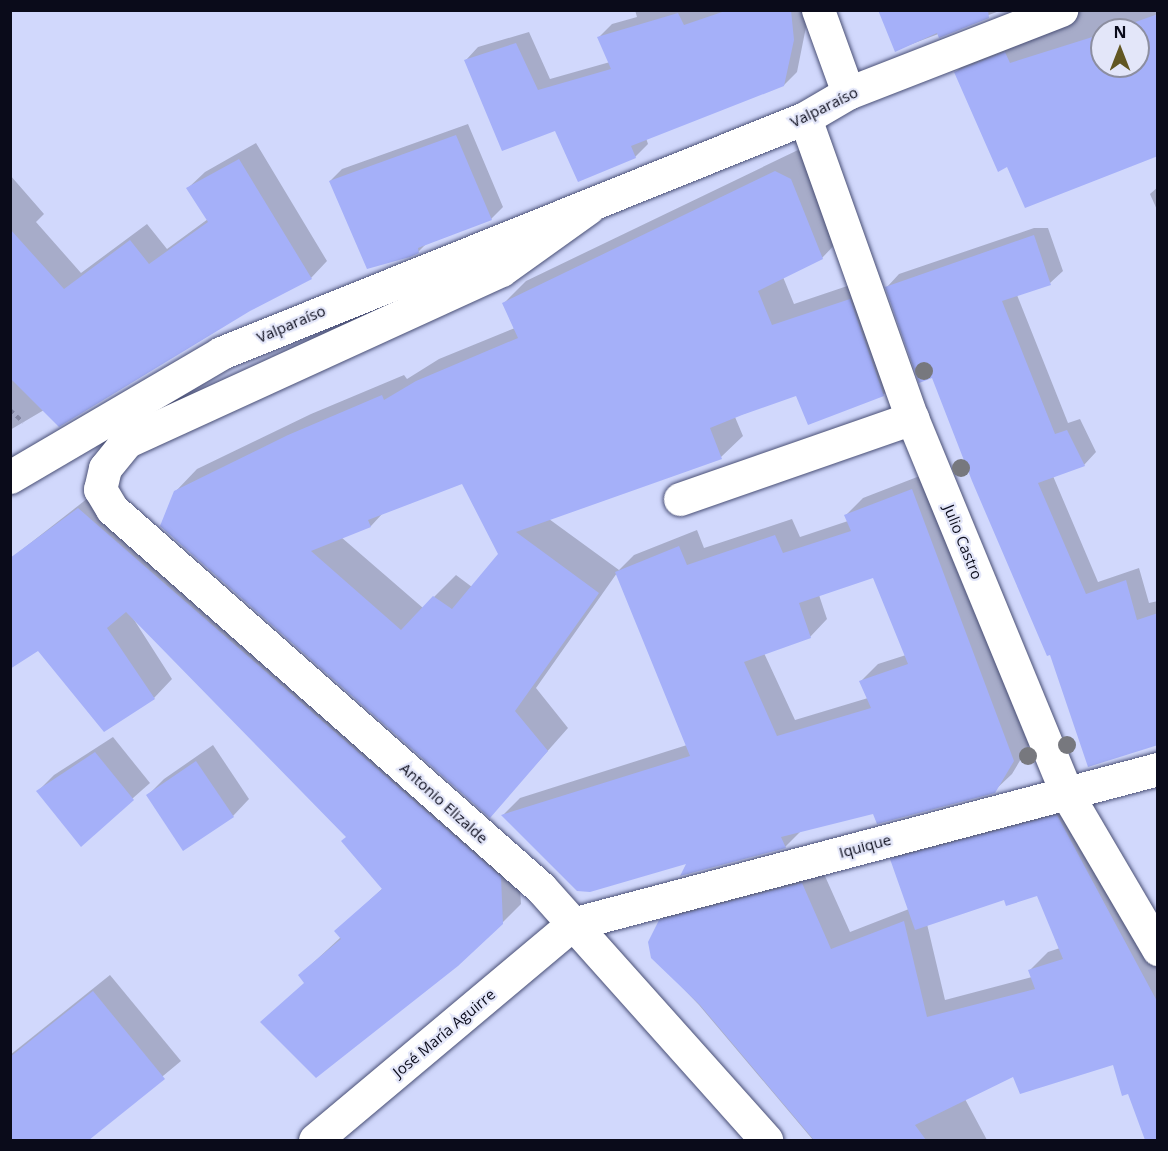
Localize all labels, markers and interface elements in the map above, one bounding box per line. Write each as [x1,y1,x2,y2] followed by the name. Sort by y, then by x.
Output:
[1090,18,1150,78] north arrow
[1113,21,1127,43] text: N
[787,83,861,131] street label: Valparaíso
[254,301,328,347] street label: Valparaíso
[940,502,986,582] street label: Julio Castro
[397,759,491,847] street label: Antonio Elizalde
[837,830,893,862] street label: Iquique
[389,985,499,1081] street label: José María Aguirre

